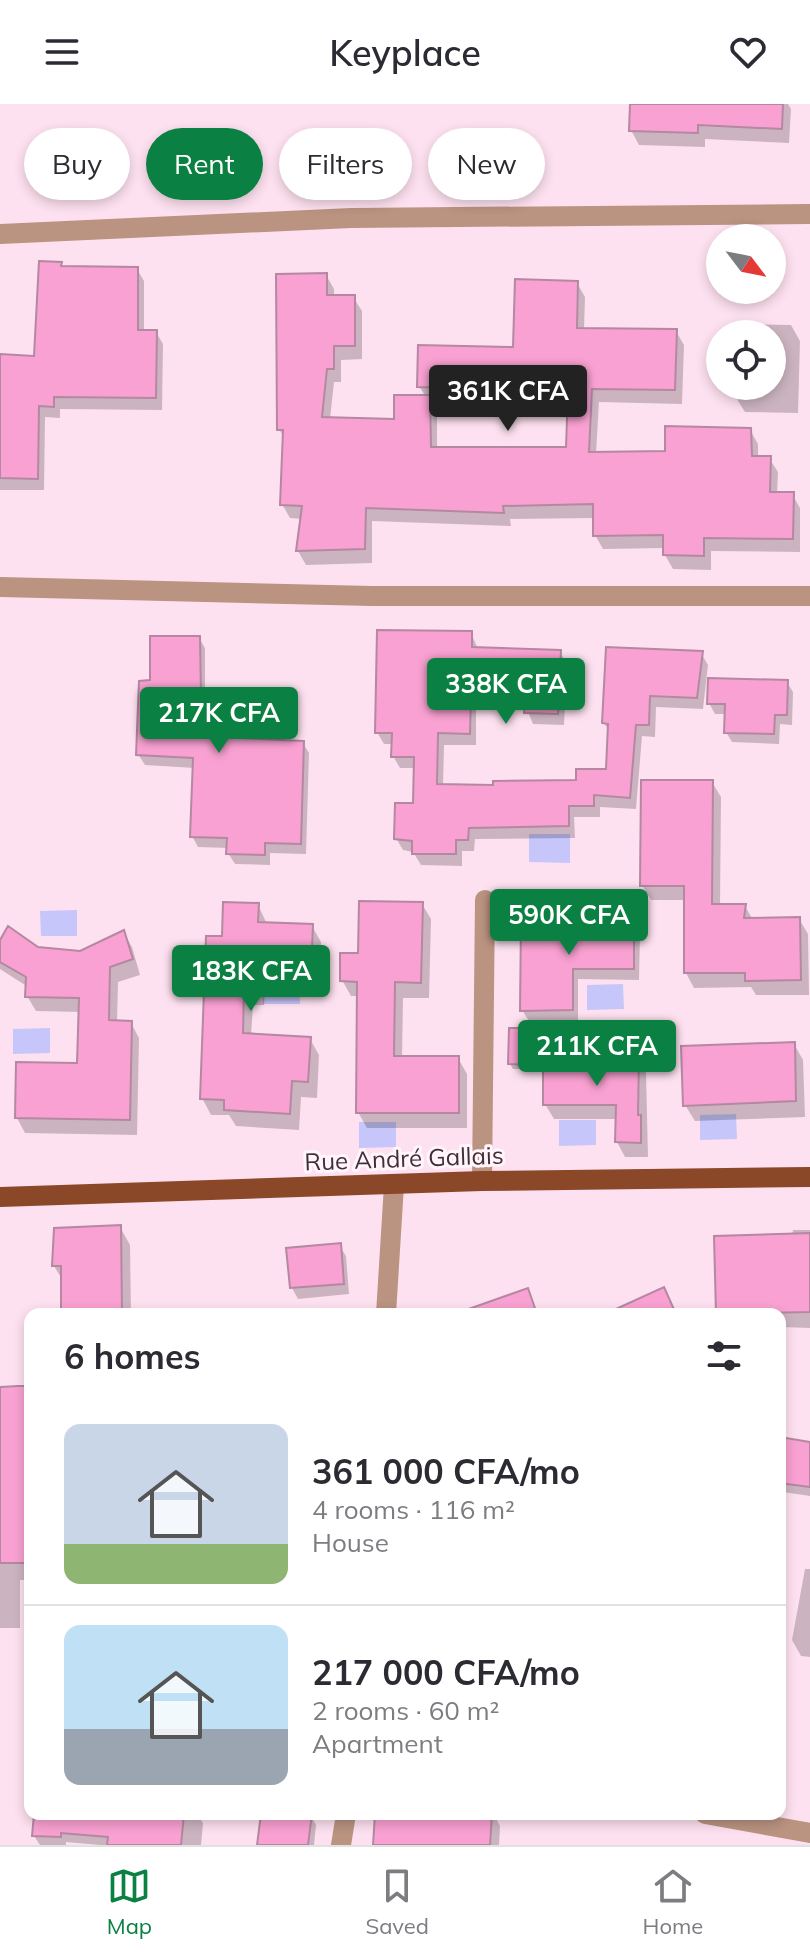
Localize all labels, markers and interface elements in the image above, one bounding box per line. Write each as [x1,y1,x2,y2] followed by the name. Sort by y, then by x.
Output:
[40,30,84,74] icon: menu
[329,30,481,75] text: Keyplace
[726,30,770,74] icon: heart
[24,128,130,200] chip: Buy
[146,128,263,200] chip: Rent
[279,128,412,200] chip: Filters
[428,128,545,200] chip: New
[706,224,786,304] north arrow
[706,224,786,400] map controls
[706,320,786,400] button: locate
[425,365,591,433] pin: 361K CFA
[447,374,569,407] text: 361K CFA
[423,658,589,726] pin: 338K CFA
[445,667,567,700] text: 338K CFA
[136,687,302,755] pin: 217K CFA
[158,696,280,729] text: 217K CFA
[486,889,652,957] pin: 590K CFA
[508,898,630,931] text: 590K CFA
[168,945,334,1013] pin: 183K CFA
[190,954,312,987] text: 183K CFA
[514,1020,680,1088] pin: 211K CFA
[536,1029,658,1062] text: 211K CFA
[304,1140,504,1176] street label: Rue André Gallais
[702,1334,746,1378] icon: filters
[64,1335,201,1378] text: 6 homes
[312,1450,580,1493] text: 361 000 CFA/mo
[128,1456,224,1552] icon: home
[312,1493,515,1526] text: 4 rooms · 116 m²
[312,1526,389,1559] text: House
[312,1651,580,1694] text: 217 000 CFA/mo
[128,1657,224,1753] icon: home
[312,1694,499,1727] text: 2 rooms · 60 m²
[312,1727,443,1760] text: Apartment
[107,1864,152,1940] tab: Map
[366,1864,429,1940] tab: Saved
[643,1864,703,1940] tab: Home

